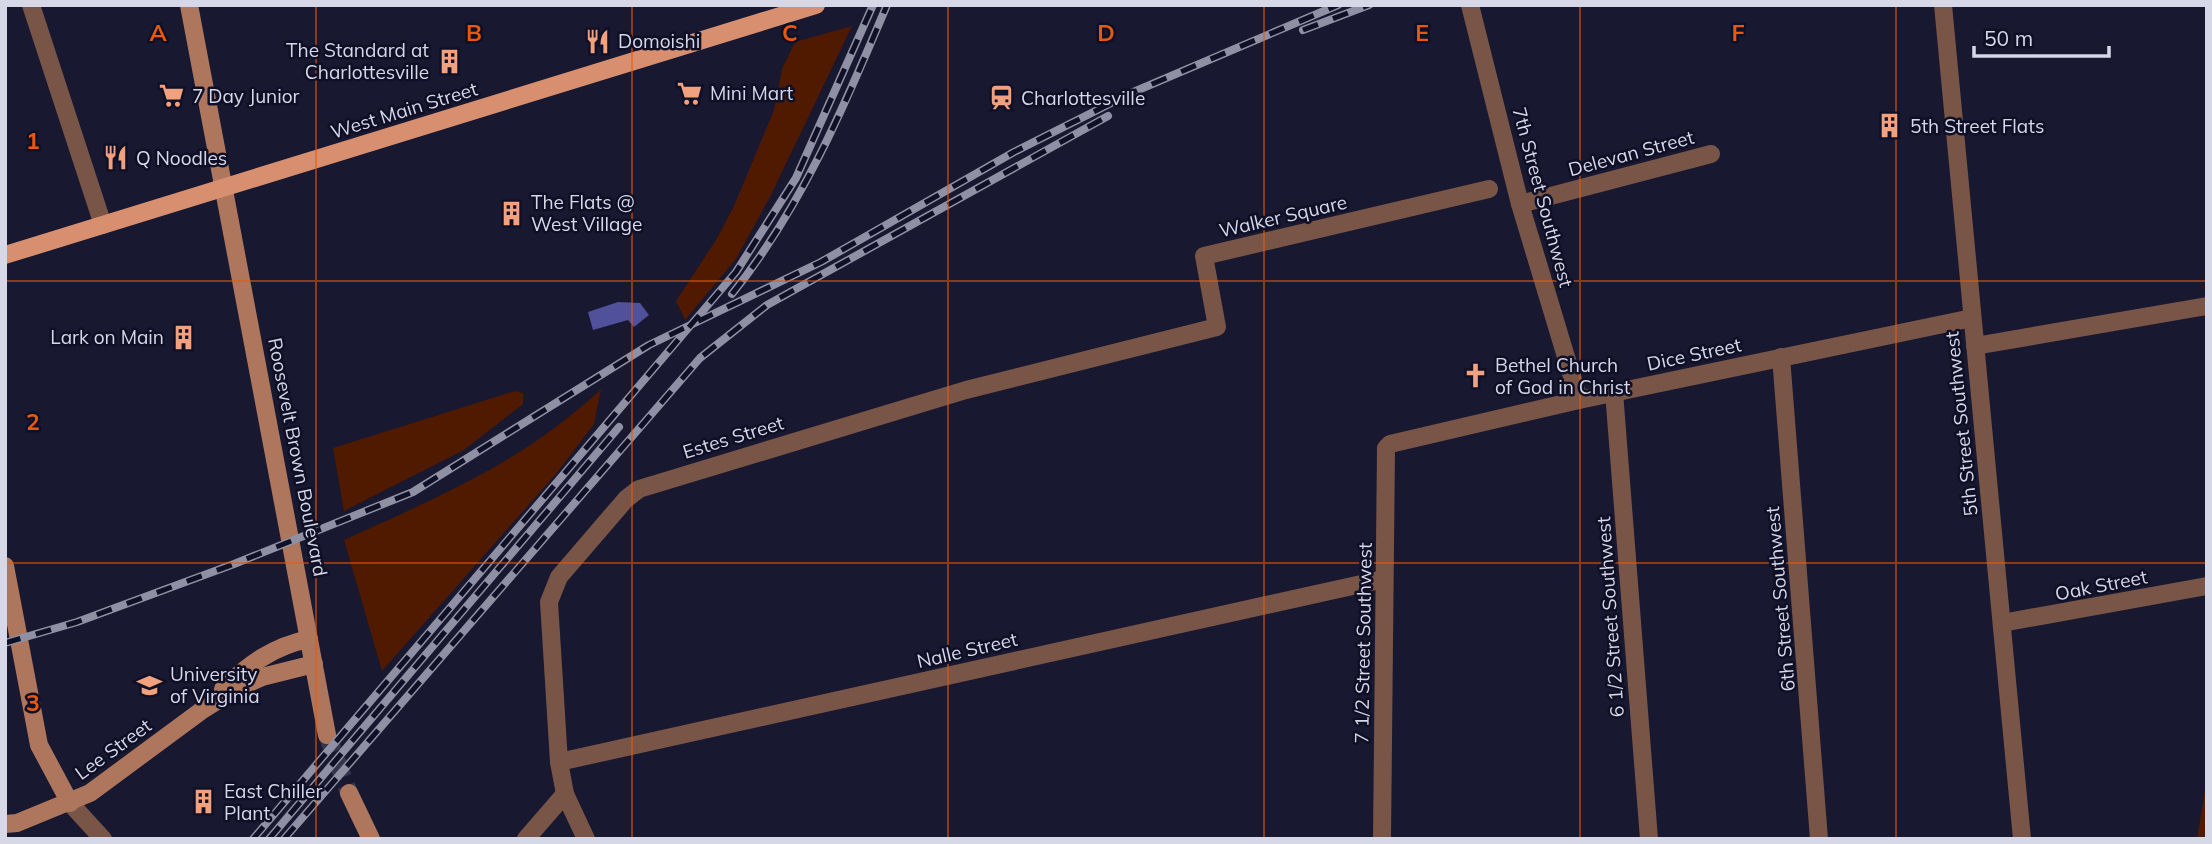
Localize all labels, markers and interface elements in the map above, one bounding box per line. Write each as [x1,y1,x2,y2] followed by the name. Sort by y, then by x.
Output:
[1974,14,2109,58] scale bar
[149,18,167,47] text: A
[466,18,482,47] text: B
[782,18,798,47] text: C
[1097,18,1115,47] text: D
[1415,18,1429,47] text: E
[1731,18,1745,47] text: F
[1984,25,2033,51] text: 50 m
[584,27,612,55] restaurant icon: Domoishi
[618,29,700,53] place label: Domoishi
[286,38,429,84] place label: The Standard at Charlottesville
[435,47,463,75] building icon: The Standard at Charlottesville
[328,76,481,144] street label: West Main Street
[676,79,704,107] supermarket icon: Mini Mart
[710,81,794,105] place label: Mini Mart
[158,82,186,110] supermarket icon: 7 Day Junior
[192,84,300,108] place label: 7 Day Junior
[987,84,1015,112] station icon: Charlottesville
[1021,86,1145,110] place label: Charlottesville
[1507,104,1579,290] street label: 7th Street Southwest
[1876,112,1904,140] building icon: 5th Street Flats
[1910,114,2044,138] place label: 5th Street Flats
[1565,125,1697,181] street label: Delevan Street
[26,126,40,155] text: 1
[102,144,130,172] restaurant icon: Q Noodles
[136,146,227,170] place label: Q Noodles
[531,190,642,236] place label: The Flats @ West Village
[1217,190,1349,242] street label: Walker Square
[497,199,525,227] building icon: The Flats @ West Village
[170,323,198,351] building icon: Lark on Main
[50,325,164,349] place label: Lark on Main
[1939,330,1983,518] street label: 5th Street Southwest
[1645,332,1744,376] street label: Dice Street
[263,336,333,578] street label: Roosevelt Brown Boulevard
[1495,353,1631,399] place label: Bethel Church of God in Christ
[1461,362,1489,390] church icon: Bethel Church of God in Christ
[26,407,40,436] text: 2
[680,410,787,464] street label: Estes Street
[1760,505,1800,693] street label: 6th Street Southwest
[1591,516,1629,718] street label: 6 1/2 Street Southwest
[1349,542,1377,744] street label: 7 1/2 Street Southwest
[2053,564,2149,606] street label: Oak Street
[914,627,1020,673] street label: Nalle Street
[170,662,260,708] place label: University of Virginia
[136,671,164,699] school or university icon: University of Virginia
[26,688,40,717] text: 3
[70,713,156,785] street label: Lee Street
[224,779,322,825] place label: East Chiller Plant
[190,788,218,816] building icon: East Chiller Plant

